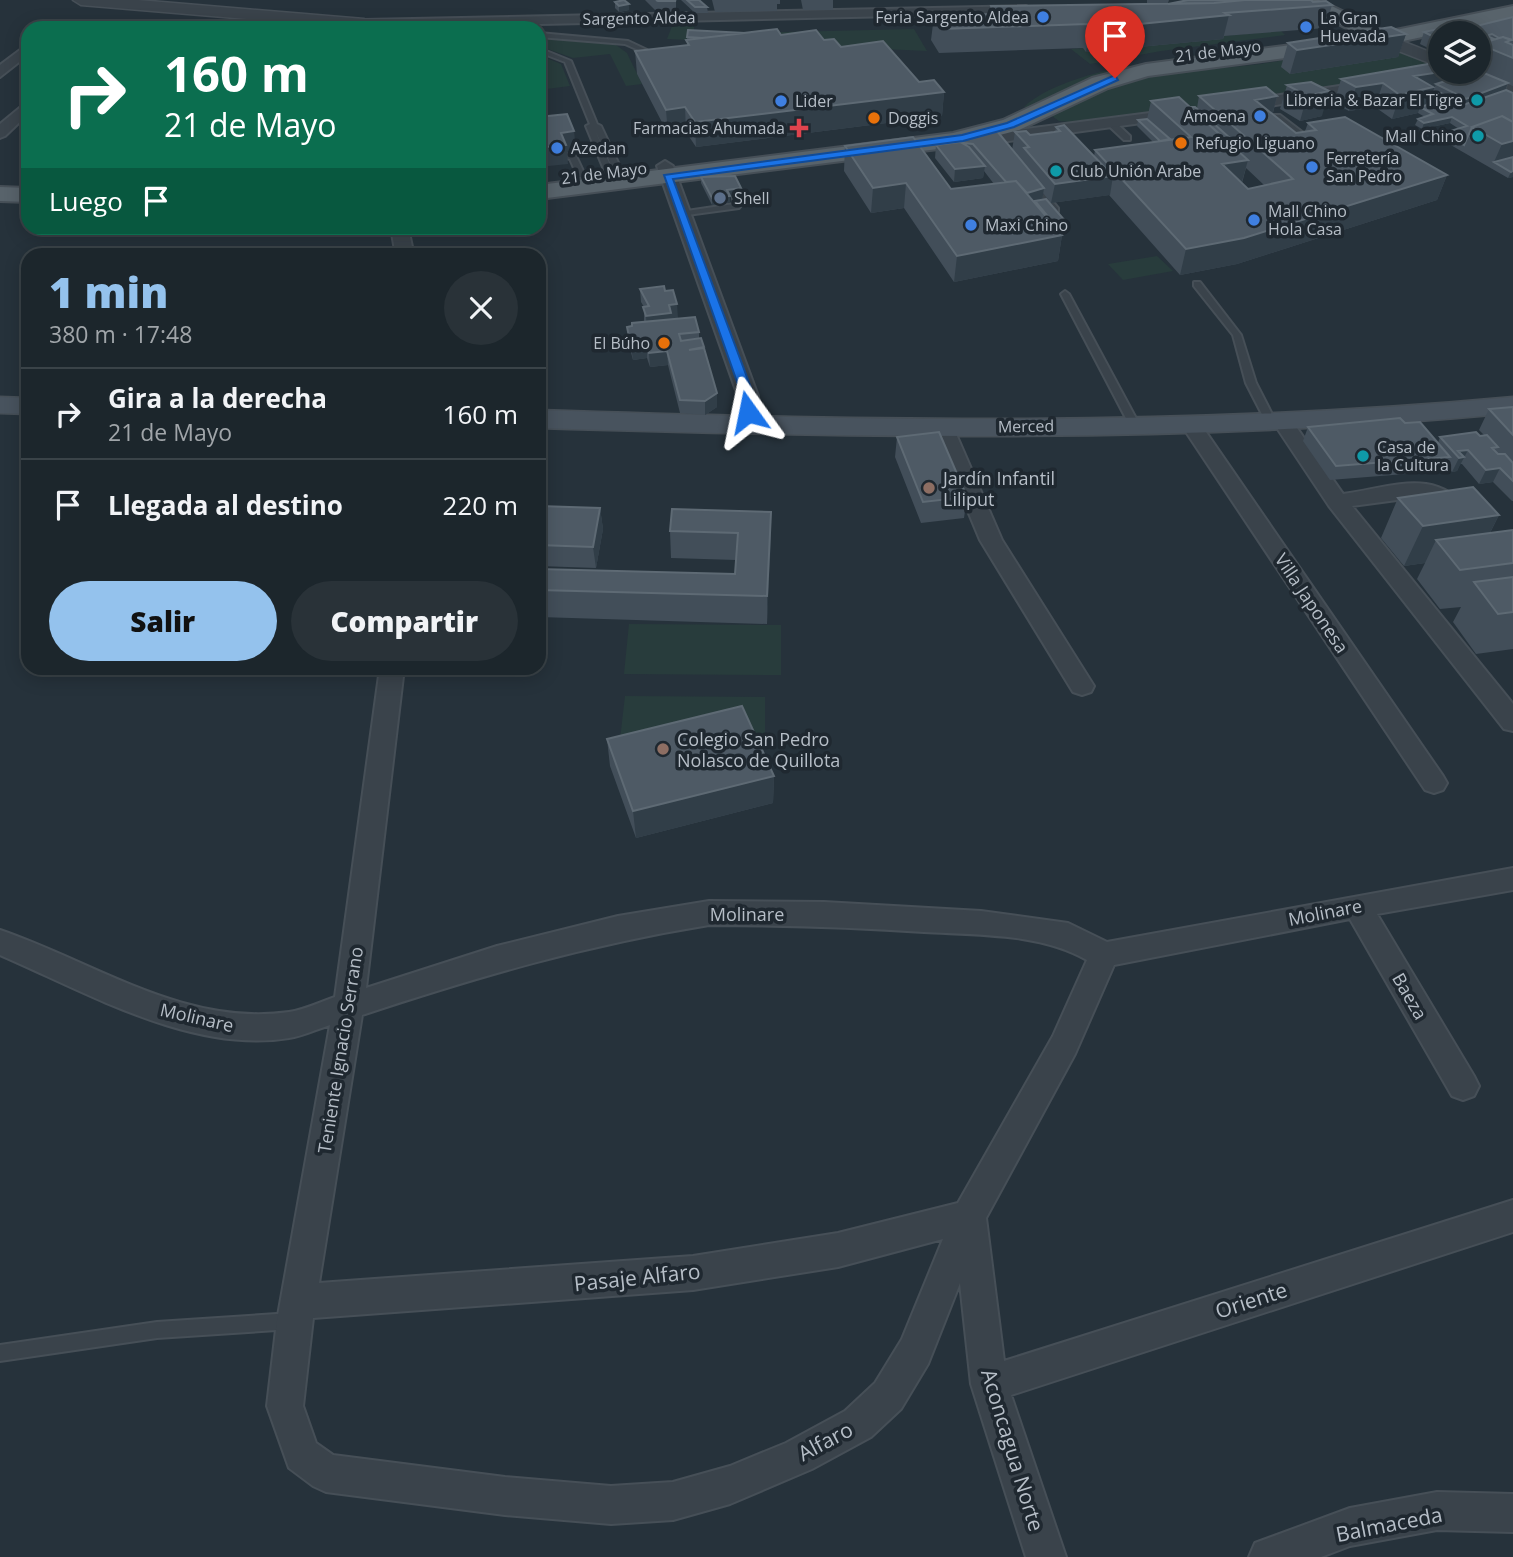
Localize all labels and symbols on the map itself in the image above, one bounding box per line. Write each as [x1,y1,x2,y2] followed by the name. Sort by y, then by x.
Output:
[582,6,696,30] street label: Sargento Aldea
[875,6,1029,28] place label: Feria Sargento Aldea
[1085,6,1145,78] pin
[1320,7,1386,47] place label: La Gran Huevada
[1035,9,1051,25] marker: Feria Sargento Aldea
[1298,19,1314,35] marker: La Gran Huevada
[1174,35,1262,67] street label: 21 de Mayo
[1285,89,1463,111] place label: Libreria & Bazar El Tigre
[795,90,833,112] place label: Lider
[1469,92,1485,108] marker: Libreria & Bazar El Tigre
[773,93,789,109] marker: Lider
[1184,105,1246,127] place label: Amoena
[888,107,938,129] place label: Doggis
[1252,108,1268,124] marker: Amoena
[866,110,882,126] marker: Doggis
[633,117,785,139] place label: Farmacias Ahumada
[791,120,807,136] marker: Farmacias Ahumada
[1385,125,1464,147] place label: Mall Chino
[1470,128,1486,144] marker: Mall Chino
[1195,132,1315,154] place label: Refugio Liguano
[1173,135,1189,151] marker: Refugio Liguano
[571,137,626,159] place label: Azedan
[549,140,565,156] marker: Azedan
[1326,147,1402,187] place label: Ferretería San Pedro
[560,157,648,189] street label: 21 de Mayo
[1304,159,1320,175] marker: Ferretería San Pedro
[1070,160,1201,182] place label: Club Unión Arabe
[1048,163,1064,179] marker: Club Unión Arabe
[734,187,770,209] place label: Shell
[712,190,728,206] marker: Shell
[1268,200,1347,240] place label: Mall Chino Hola Casa
[1246,212,1262,228] marker: Mall Chino Hola Casa
[985,214,1068,236] place label: Maxi Chino
[963,217,979,233] marker: Maxi Chino
[593,332,650,354] place label: El Búho
[656,335,672,351] marker: El Búho
[711,375,785,449] position arrow
[998,415,1054,437] street label: Merced
[1377,436,1449,476] place label: Casa de la Cultura
[1355,448,1371,464] marker: Casa de la Cultura
[941,466,1055,511] place label: Jardín Infantil Liliput
[921,480,937,496] marker: Jardín Infantil Liliput
[1270,548,1354,658] street label: Villa Japonesa
[677,727,840,772] place label: Colegio San Pedro Nolasco de Quillota
[655,741,671,757] marker: Colegio San Pedro Nolasco de Quillota
[1286,893,1364,931] street label: Molinare
[710,902,784,926] street label: Molinare
[312,945,368,1155] street label: Teniente Ignacio Serrano
[1387,968,1433,1024] street label: Baeza
[158,997,236,1037] street label: Molinare
[572,1256,702,1298] street label: Pasaje Alfaro
[1211,1275,1291,1325] street label: Oriente
[975,1365,1051,1535] street label: Aconcagua Norte
[793,1415,857,1467] street label: Alfaro
[1333,1500,1445,1548] street label: Balmaceda

